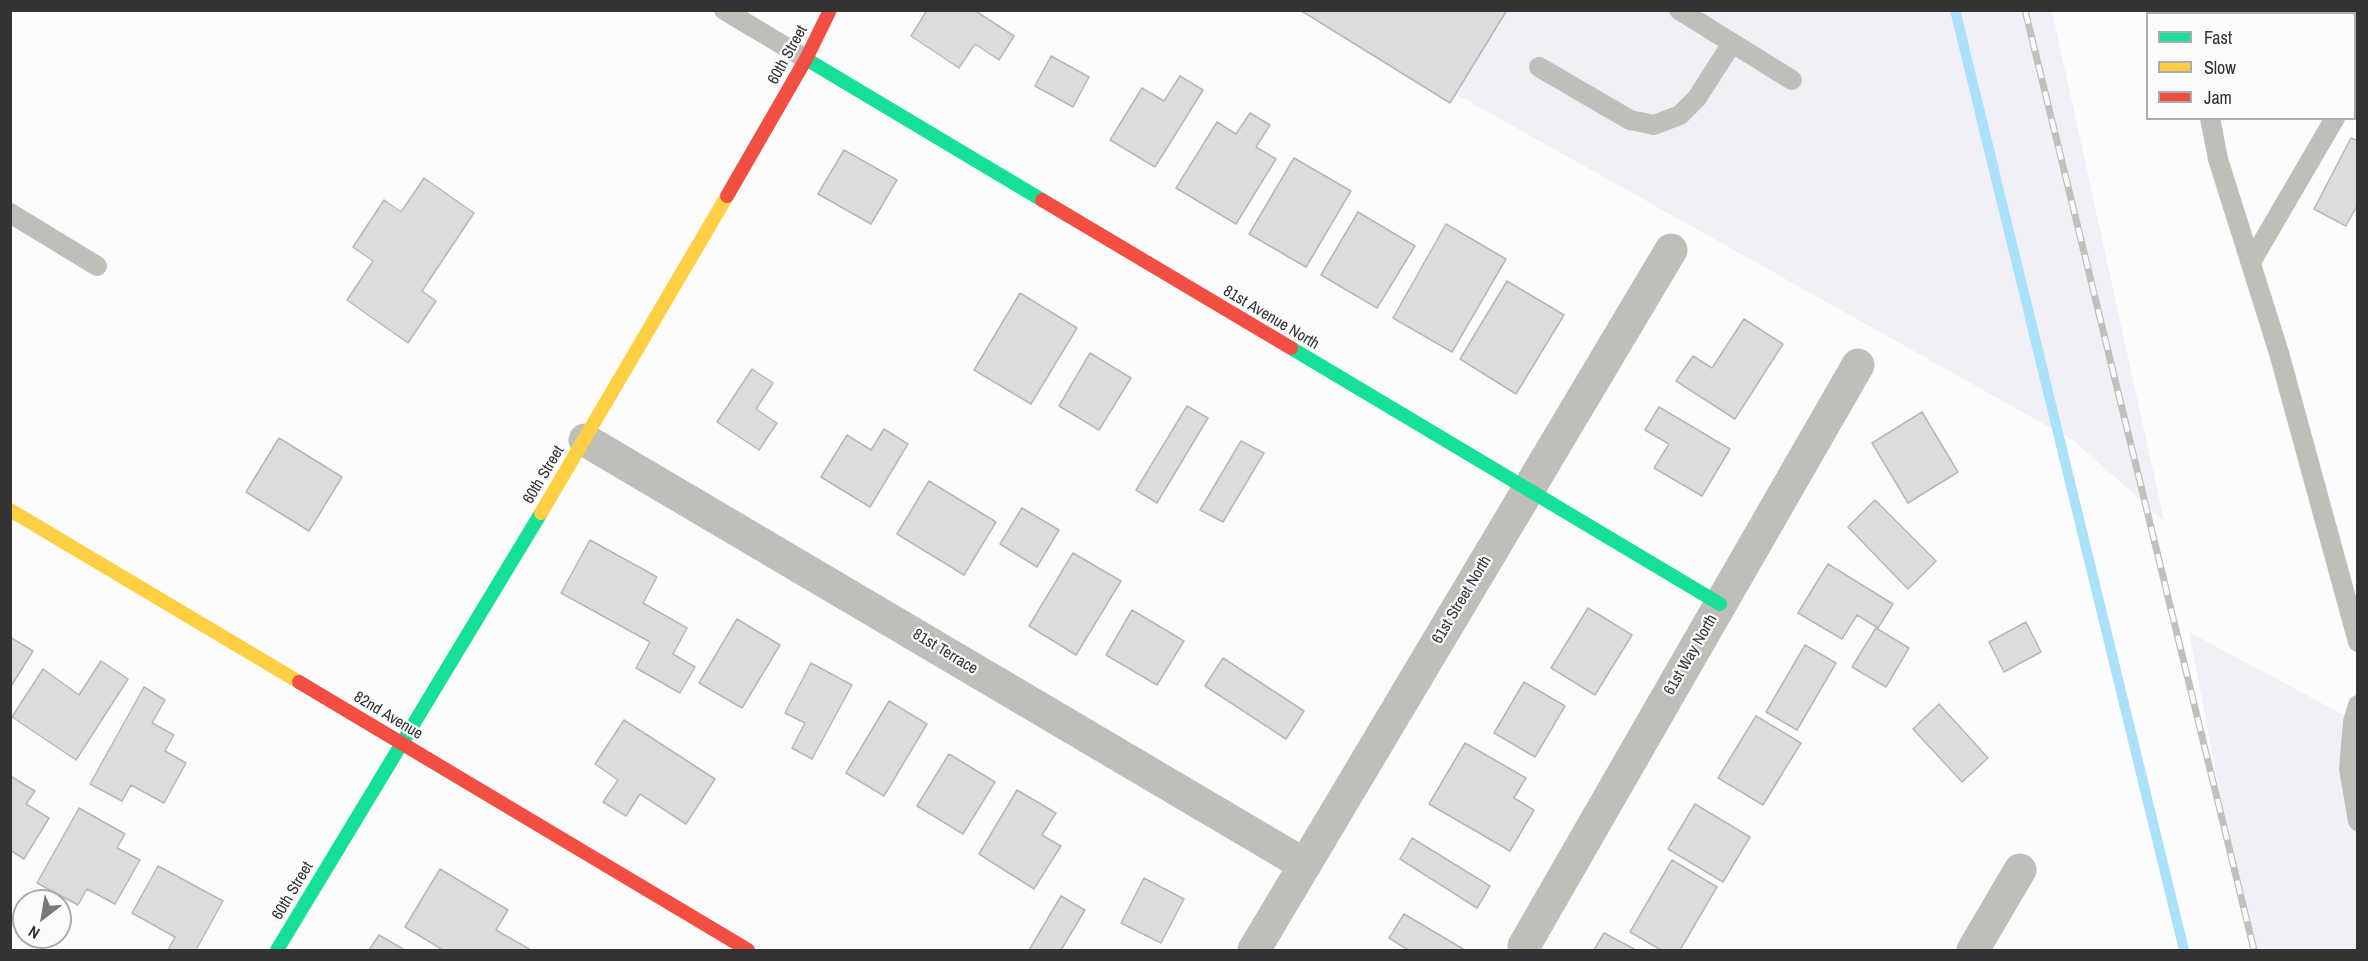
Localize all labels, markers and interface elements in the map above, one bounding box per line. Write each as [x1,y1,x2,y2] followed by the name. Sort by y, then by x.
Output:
[2146,12,2356,120] legend
[764,22,812,88] street label: 60th Street
[2204,25,2232,50] text: Fast
[2204,55,2236,80] text: Slow
[2204,85,2232,110] text: Jam
[1220,282,1322,354] street label: 81st Avenue North
[519,443,569,507] street label: 60th Street
[1428,553,1496,647] street label: 61st Street North
[1660,611,1722,699] street label: 61st Way North
[909,625,981,679] street label: 81st Terrace
[350,688,426,744] street label: 82nd Avenue
[268,859,318,923] street label: 60th Street
[12,889,72,949] north arrow
[24,921,43,945] text: N

